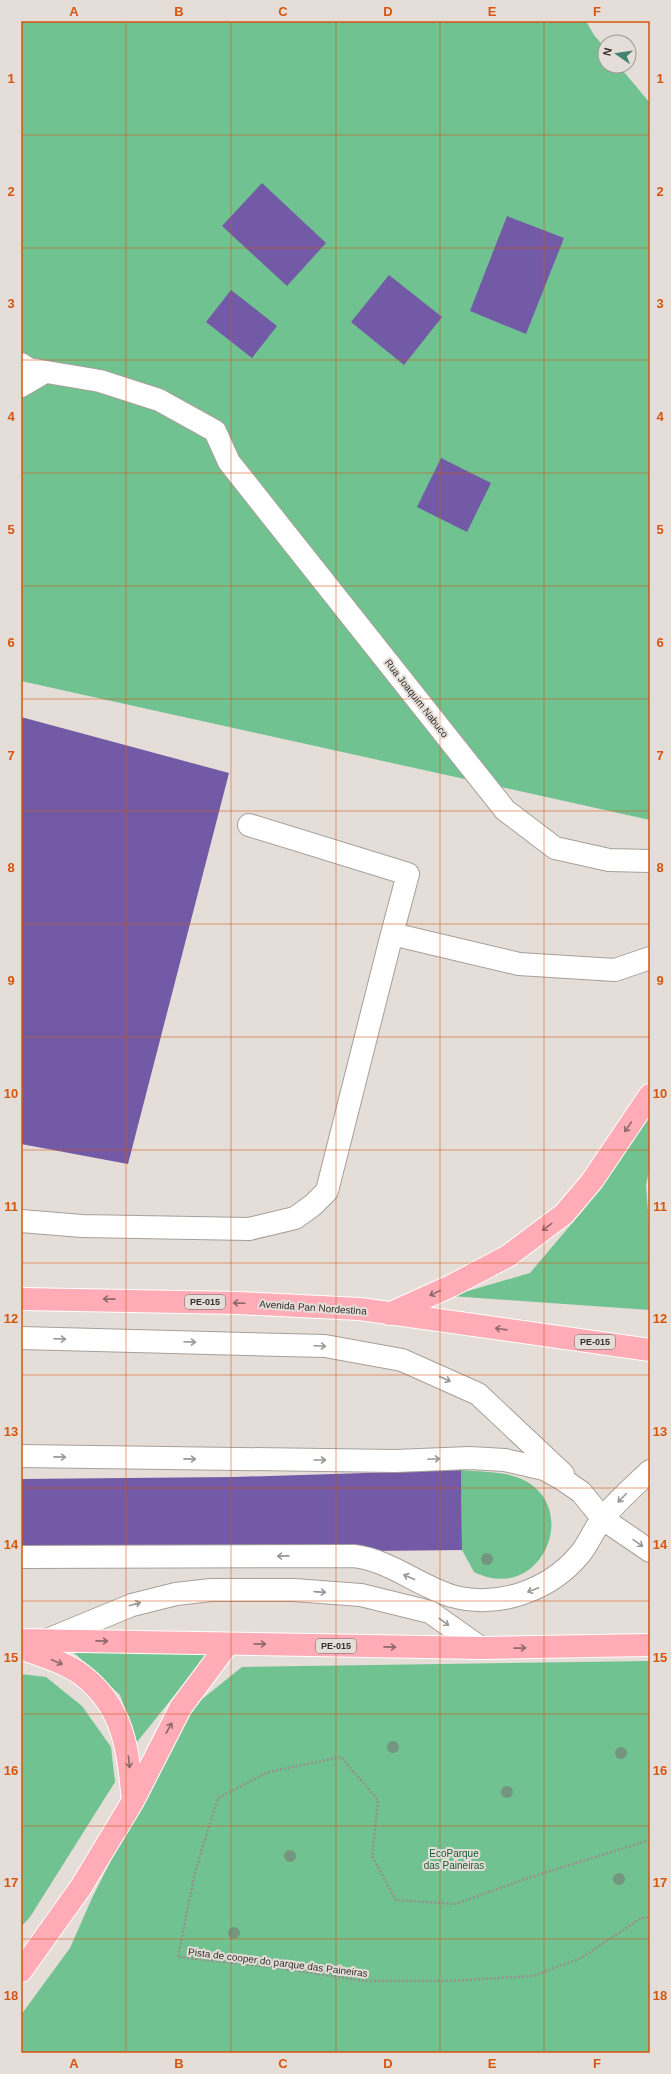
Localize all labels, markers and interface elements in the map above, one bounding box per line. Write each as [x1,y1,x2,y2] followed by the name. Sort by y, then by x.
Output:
[69,4,79,19] text: A
[174,4,184,19] text: B
[278,4,288,19] text: C
[383,4,393,19] text: D
[488,4,497,19] text: E
[593,4,601,19] text: F
[597,34,637,74] north arrow
[601,46,614,57] text: N
[7,71,15,86] text: 1
[656,71,664,86] text: 1
[7,184,15,199] text: 2
[656,184,664,199] text: 2
[7,296,15,311] text: 3
[656,296,664,311] text: 3
[7,409,15,424] text: 4
[656,409,664,424] text: 4
[7,522,15,537] text: 5
[656,522,664,537] text: 5
[7,635,15,650] text: 6
[656,635,664,650] text: 6
[383,657,451,740] street label: Rua Joaquim Nabuco
[7,748,15,763] text: 7
[656,748,664,763] text: 7
[7,860,15,875] text: 8
[656,860,664,875] text: 8
[7,973,15,988] text: 9
[656,973,664,988] text: 9
[4,1086,18,1101] text: 10
[653,1086,667,1101] text: 10
[624,1121,632,1132] one-way arrow
[4,1199,18,1214] text: 11
[653,1199,667,1214] text: 11
[541,1223,552,1231] one-way arrow
[430,1290,442,1297] one-way arrow
[185,1295,225,1309] road number: PE-015
[103,1296,116,1303] one-way arrow
[259,1298,367,1317] street label: Avenida Pan Nordestina
[233,1299,246,1306] one-way arrow
[4,1311,18,1326] text: 12
[653,1311,667,1326] text: 12
[495,1326,508,1333] one-way arrow
[53,1335,66,1342] one-way arrow
[575,1335,615,1349] road number: PE-015
[183,1338,196,1346] one-way arrow
[313,1343,326,1350] one-way arrow
[438,1376,450,1383] one-way arrow
[4,1424,18,1439] text: 13
[653,1424,667,1439] text: 13
[53,1453,66,1461] one-way arrow
[183,1455,196,1463] one-way arrow
[427,1455,440,1463] one-way arrow
[313,1456,326,1464] one-way arrow
[618,1492,627,1502] one-way arrow
[4,1537,19,1552] text: 14
[653,1537,668,1552] text: 14
[632,1539,643,1547] one-way arrow
[277,1552,290,1559] one-way arrow
[403,1573,415,1580] one-way arrow
[528,1586,540,1594] one-way arrow
[313,1589,326,1596] one-way arrow
[128,1600,141,1607] one-way arrow
[438,1618,449,1626] one-way arrow
[95,1637,108,1645] one-way arrow
[316,1639,356,1653] road number: PE-015
[253,1640,266,1648] one-way arrow
[383,1643,396,1651] one-way arrow
[513,1644,526,1652] one-way arrow
[4,1650,18,1665] text: 15
[653,1650,667,1665] text: 15
[51,1659,63,1666] one-way arrow
[166,1722,174,1734] one-way arrow
[125,1755,133,1768] one-way arrow
[4,1763,18,1778] text: 16
[653,1763,667,1778] text: 16
[424,1848,484,1871] park label: EcoParque das Paineiras
[4,1875,18,1890] text: 17
[653,1875,667,1890] text: 17
[188,1946,368,1979] street label: Pista de cooper do parque das Paineiras
[4,1988,18,2003] text: 18
[653,1988,667,2003] text: 18
[69,2056,79,2071] text: A
[174,2056,184,2071] text: B
[278,2056,288,2071] text: C
[383,2056,393,2071] text: D
[488,2056,497,2071] text: E
[593,2056,601,2071] text: F

